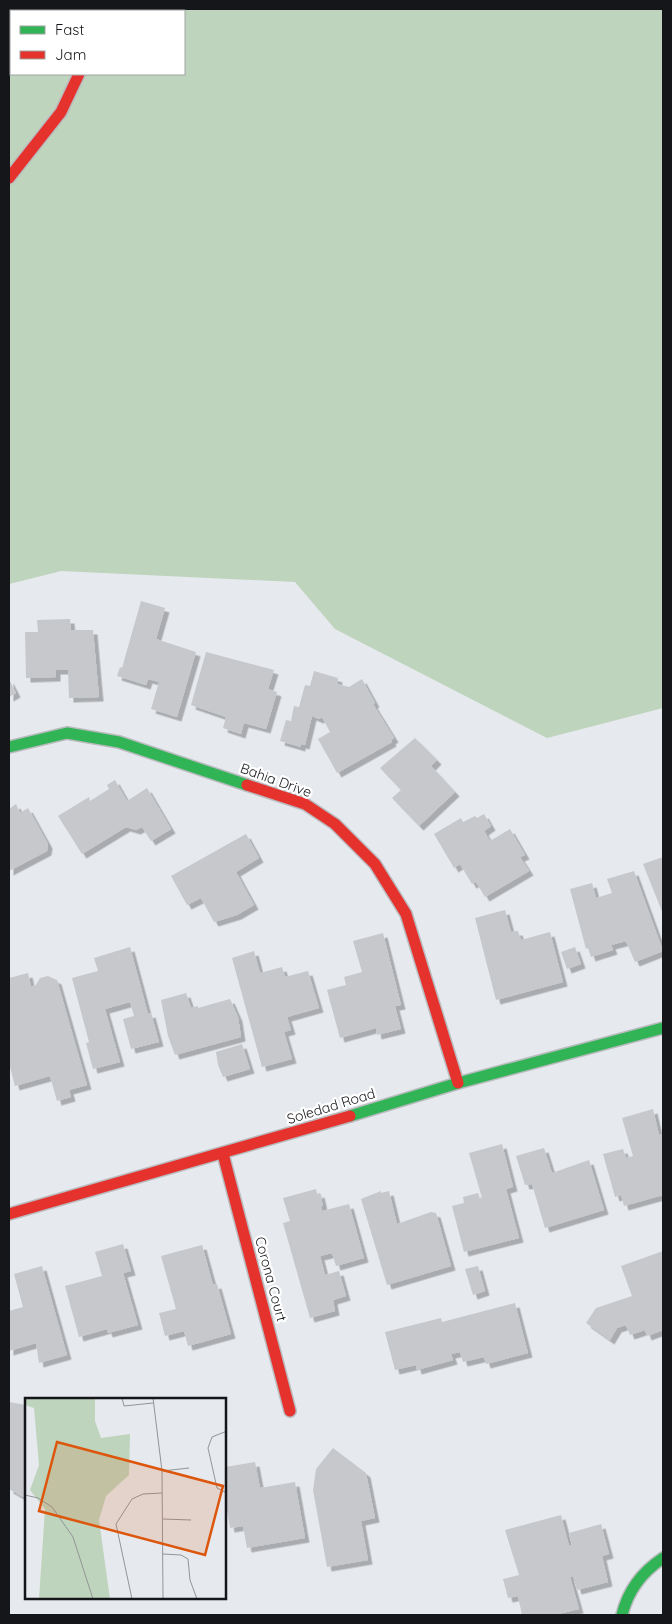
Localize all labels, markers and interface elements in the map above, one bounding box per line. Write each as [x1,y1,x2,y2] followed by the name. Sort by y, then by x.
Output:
[10,10,185,75] legend
[55,20,84,39] text: Fast
[55,45,86,64] text: Jam
[238,759,314,801] street label: Bahia Drive
[285,1084,377,1128] street label: Soledad Road
[251,1235,291,1324] street label: Corona Court
[25,1398,226,1599] inset map

